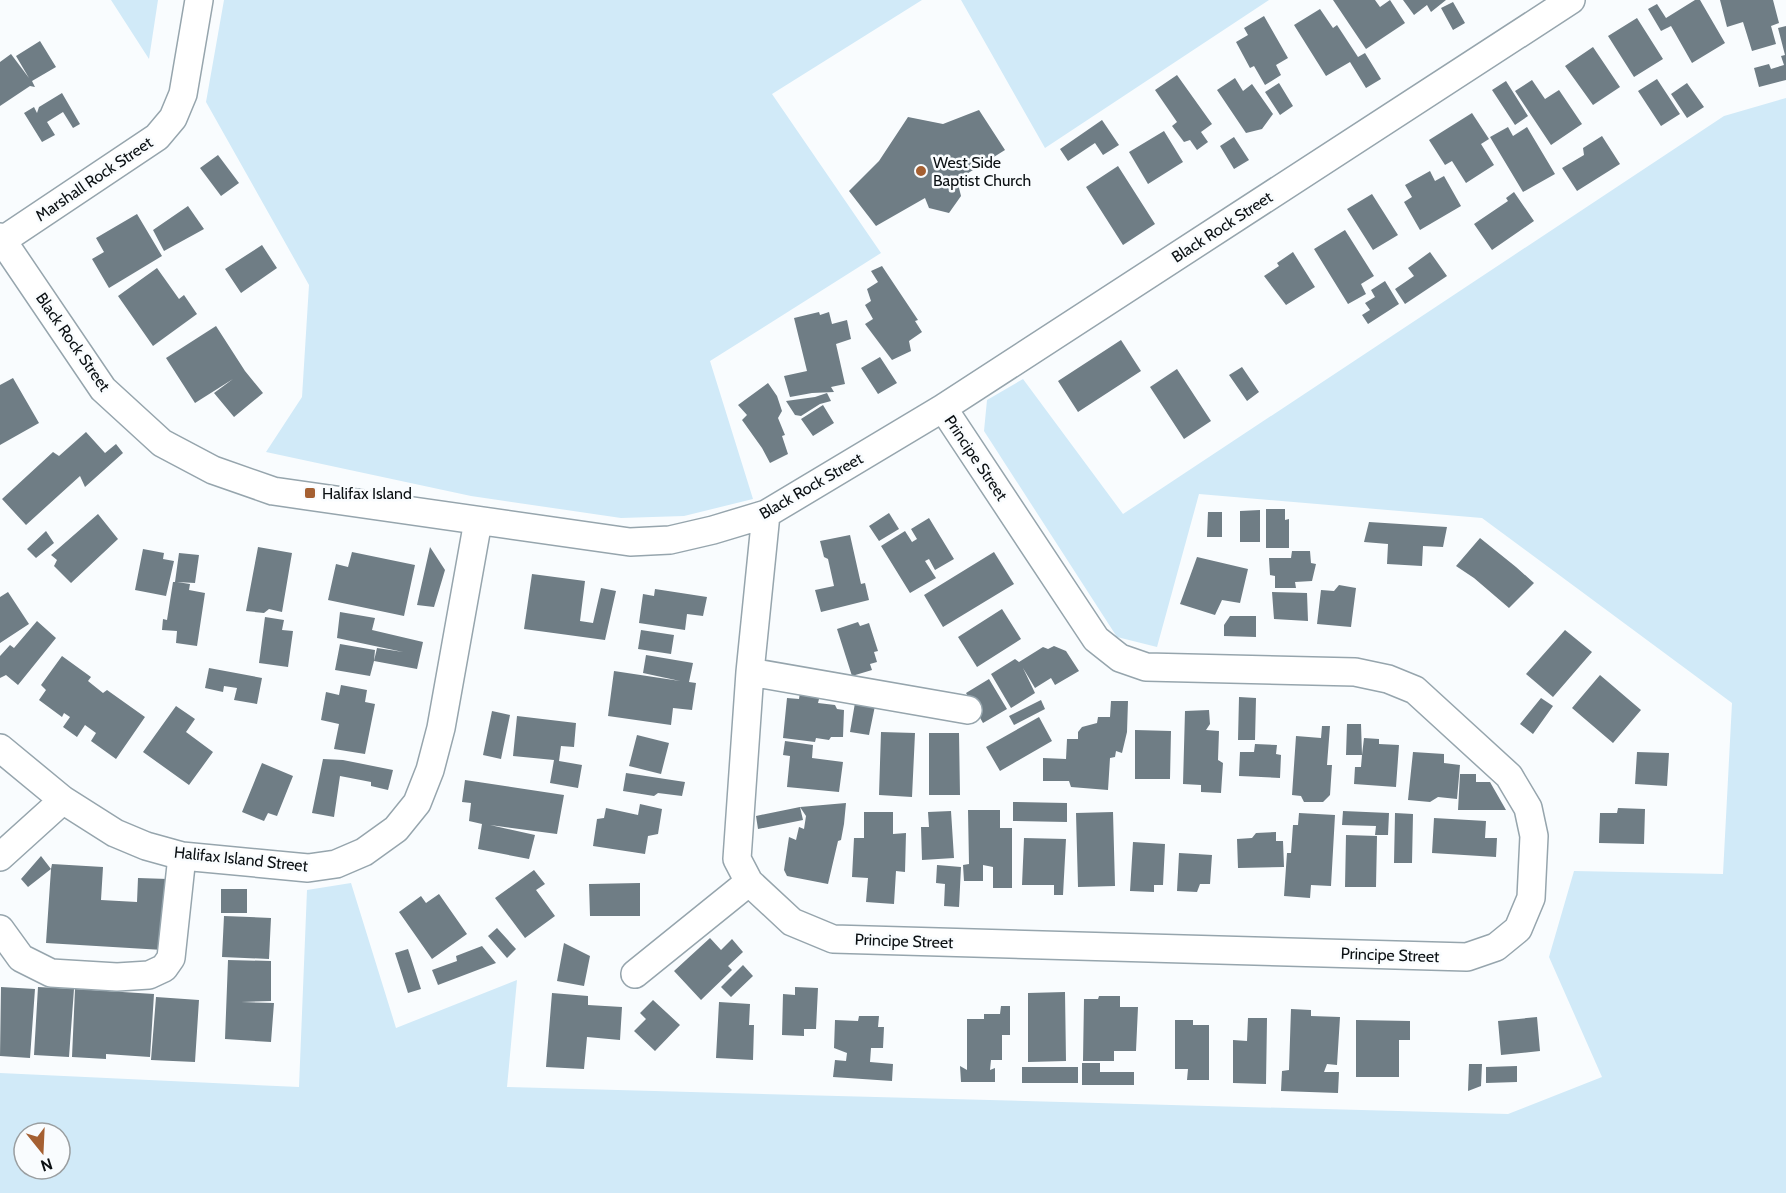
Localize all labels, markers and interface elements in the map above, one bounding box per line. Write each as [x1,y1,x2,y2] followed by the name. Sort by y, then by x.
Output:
[32,132,157,225] street label: Marshall Rock Street
[933,153,1031,190] place label: West Side Baptist Church
[914,164,928,178] marker: West Side Baptist Church
[1168,187,1276,267] street label: Black Rock Street
[32,289,114,396] street label: Black Rock Street
[940,412,1012,505] street label: Principe Street
[756,448,867,523] street label: Black Rock Street
[322,484,412,503] place label: Halifax Island
[303,486,317,500] marker: Halifax Island
[173,843,310,876] street label: Halifax Island Street
[854,930,954,952] street label: Principe Street
[1340,944,1440,966] street label: Principe Street
[12,1121,72,1181] north arrow
[38,1154,55,1176] text: N

